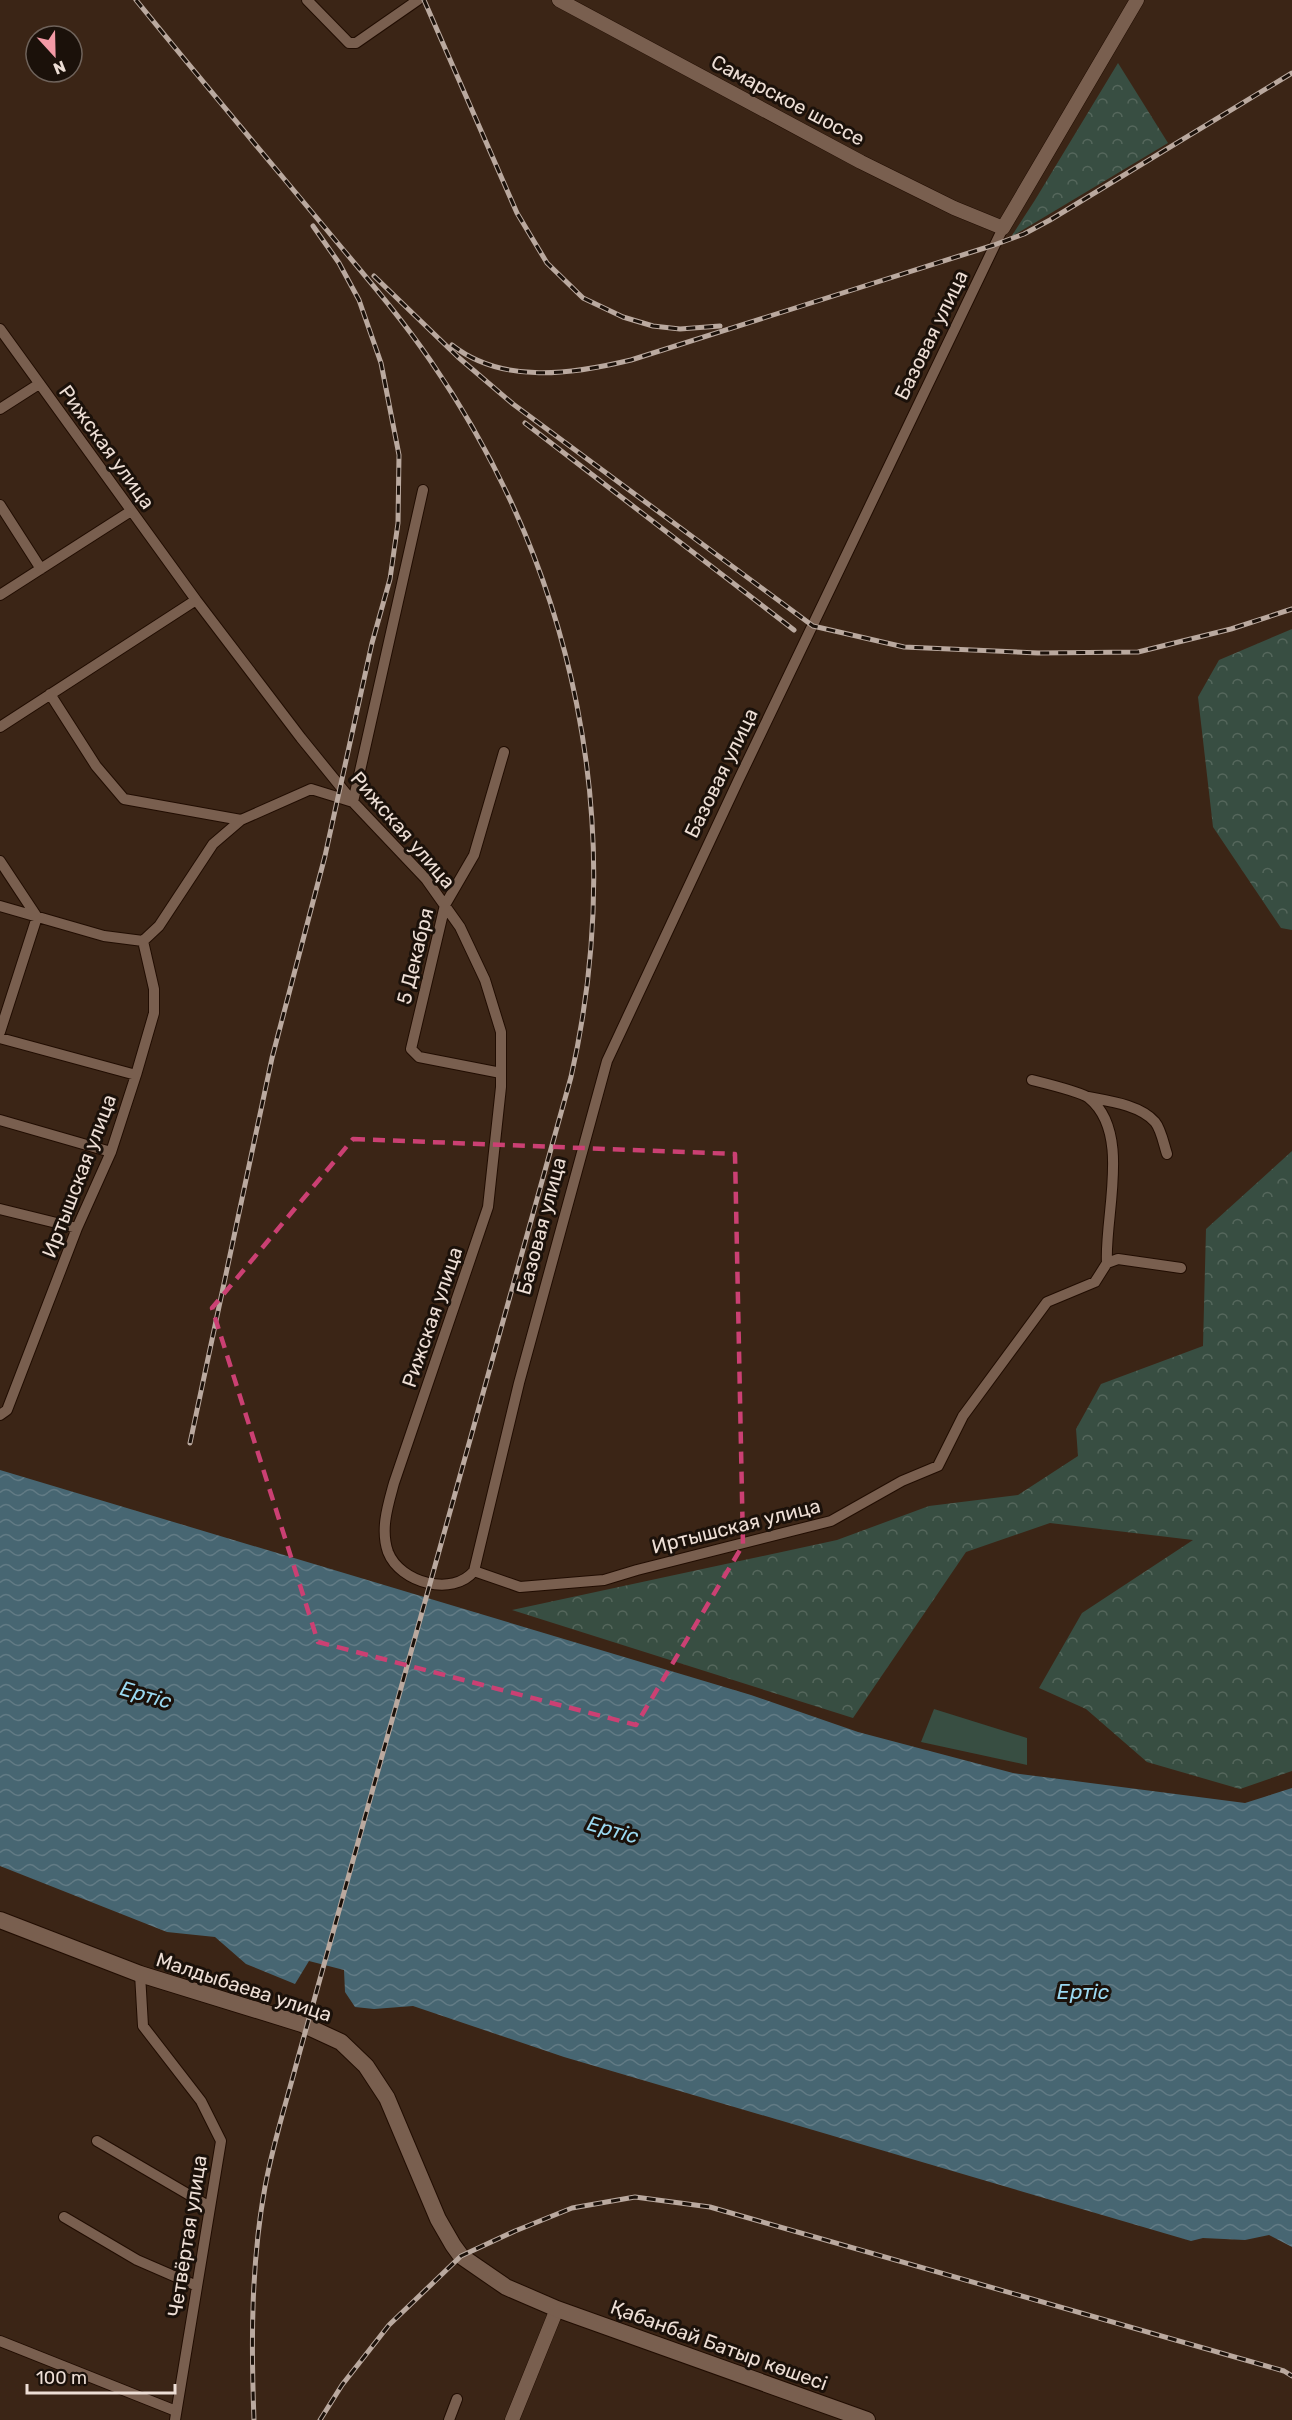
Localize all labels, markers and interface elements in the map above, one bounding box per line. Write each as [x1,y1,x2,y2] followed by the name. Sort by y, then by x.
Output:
[24,24,84,84] north arrow
[707,49,869,151] street label: Самарское шоссе
[51,56,68,78] text: N
[889,266,973,404] street label: Базовая улица
[54,380,160,514] street label: Рижская улица
[679,704,763,842] street label: Базовая улица
[346,767,460,893] street label: Рижская улица
[391,905,439,1007] street label: 5 Декабря
[37,1091,121,1261] street label: Иртышская улица
[511,1155,571,1297] street label: Базовая улица
[397,1244,467,1390] street label: Рижская улица
[649,1493,823,1559] street label: Иртышская улица
[117,1675,175,1714] water label: Ертіс
[584,1810,642,1849] water label: Ертіс
[153,1947,335,2027] street label: Малдыбаева улица
[1057,1979,1109,2004] water label: Ертіс
[162,2153,212,2319] street label: Четвёртая улица
[607,2295,831,2395] street label: Қабанбай Батыр көшесі
[27,2357,176,2395] scale bar
[36,2367,87,2389] text: 100 m

